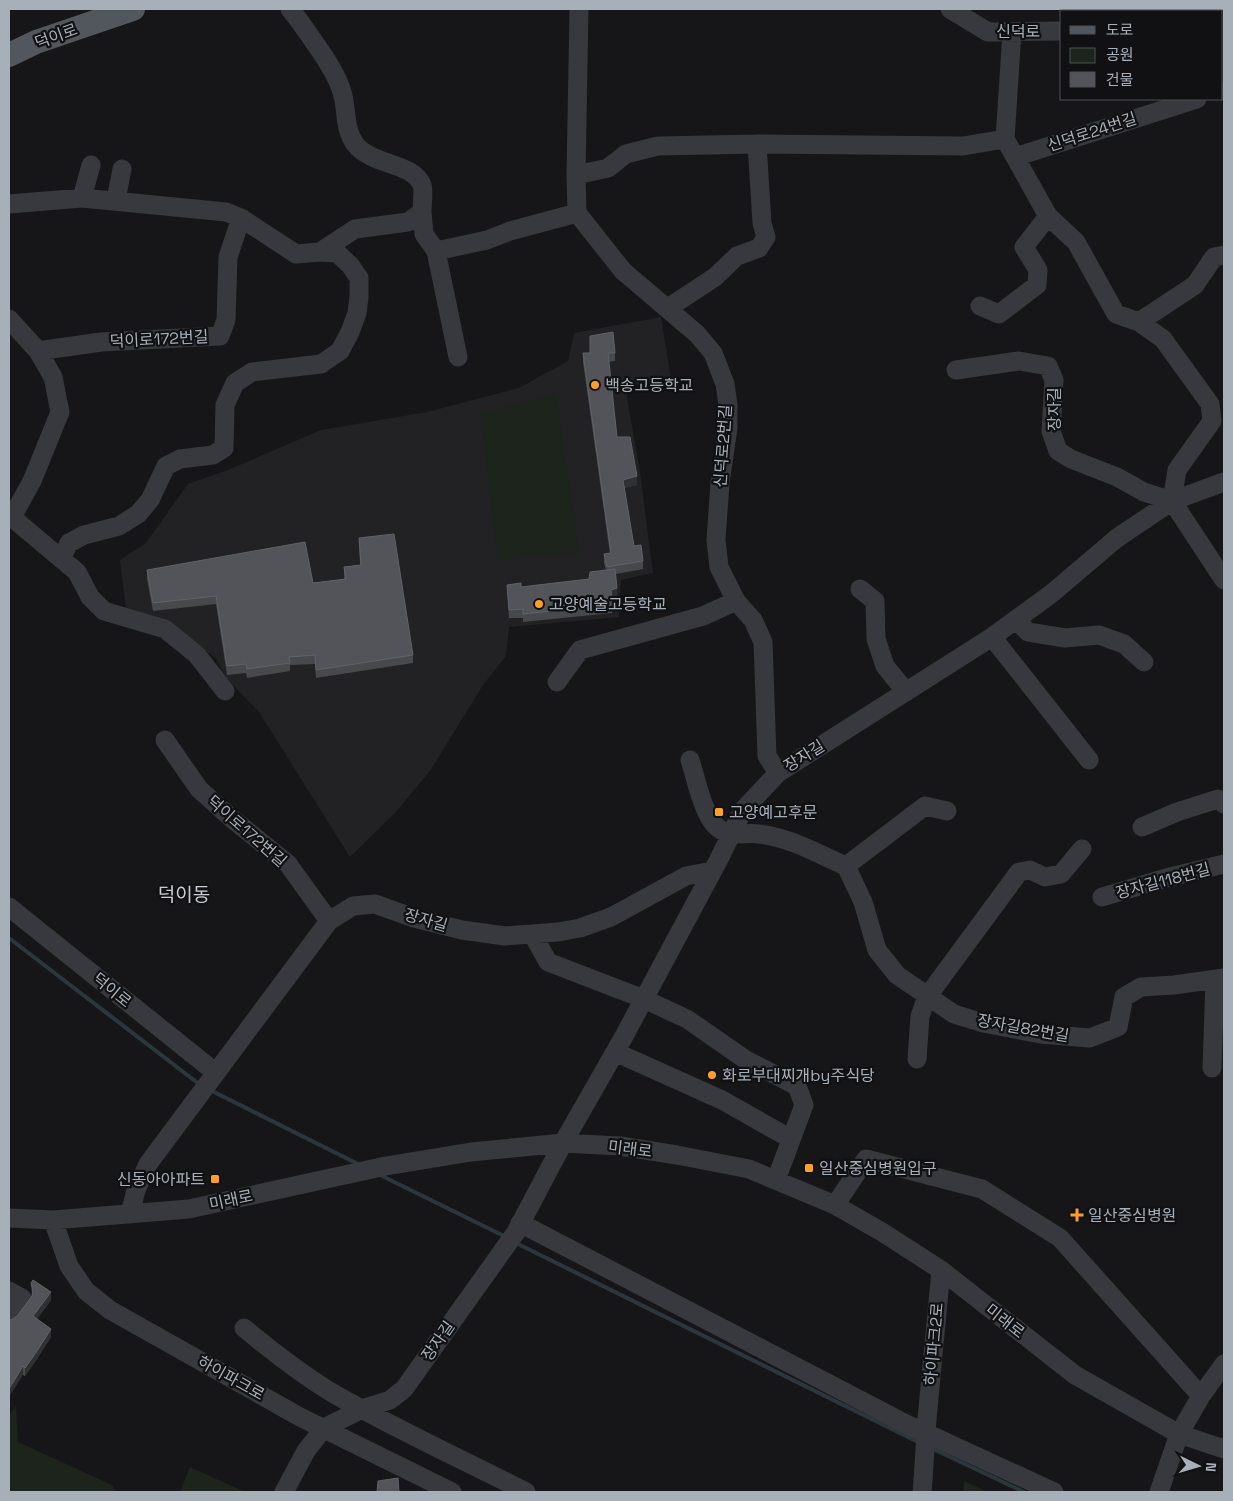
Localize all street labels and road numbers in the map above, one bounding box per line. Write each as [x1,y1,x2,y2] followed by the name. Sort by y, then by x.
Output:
[32,18,81,53] street label: 덕이로
[996,21,1040,42] street label: 신덕로
[1045,108,1139,156] street label: 신덕로24번길
[109,326,209,352] street label: 덕이로172번길
[1044,387,1065,431] street label: 장자길
[710,404,736,488] street label: 신덕로2번길
[780,735,828,777] street label: 장자길
[203,791,291,871] street label: 덕이로172번길
[1113,858,1213,904] street label: 장자길118번길
[402,904,450,936] street label: 장자길
[88,968,136,1012] street label: 덕이로
[975,1010,1071,1046] street label: 장자길82번길
[607,1136,653,1162] street label: 미래로
[207,1185,255,1215] street label: 미래로
[981,1299,1029,1343] street label: 미래로
[920,1301,948,1386] street label: 하이파크2로
[417,1317,459,1365] street label: 장자길
[194,1351,269,1405] street label: 하이파크로

